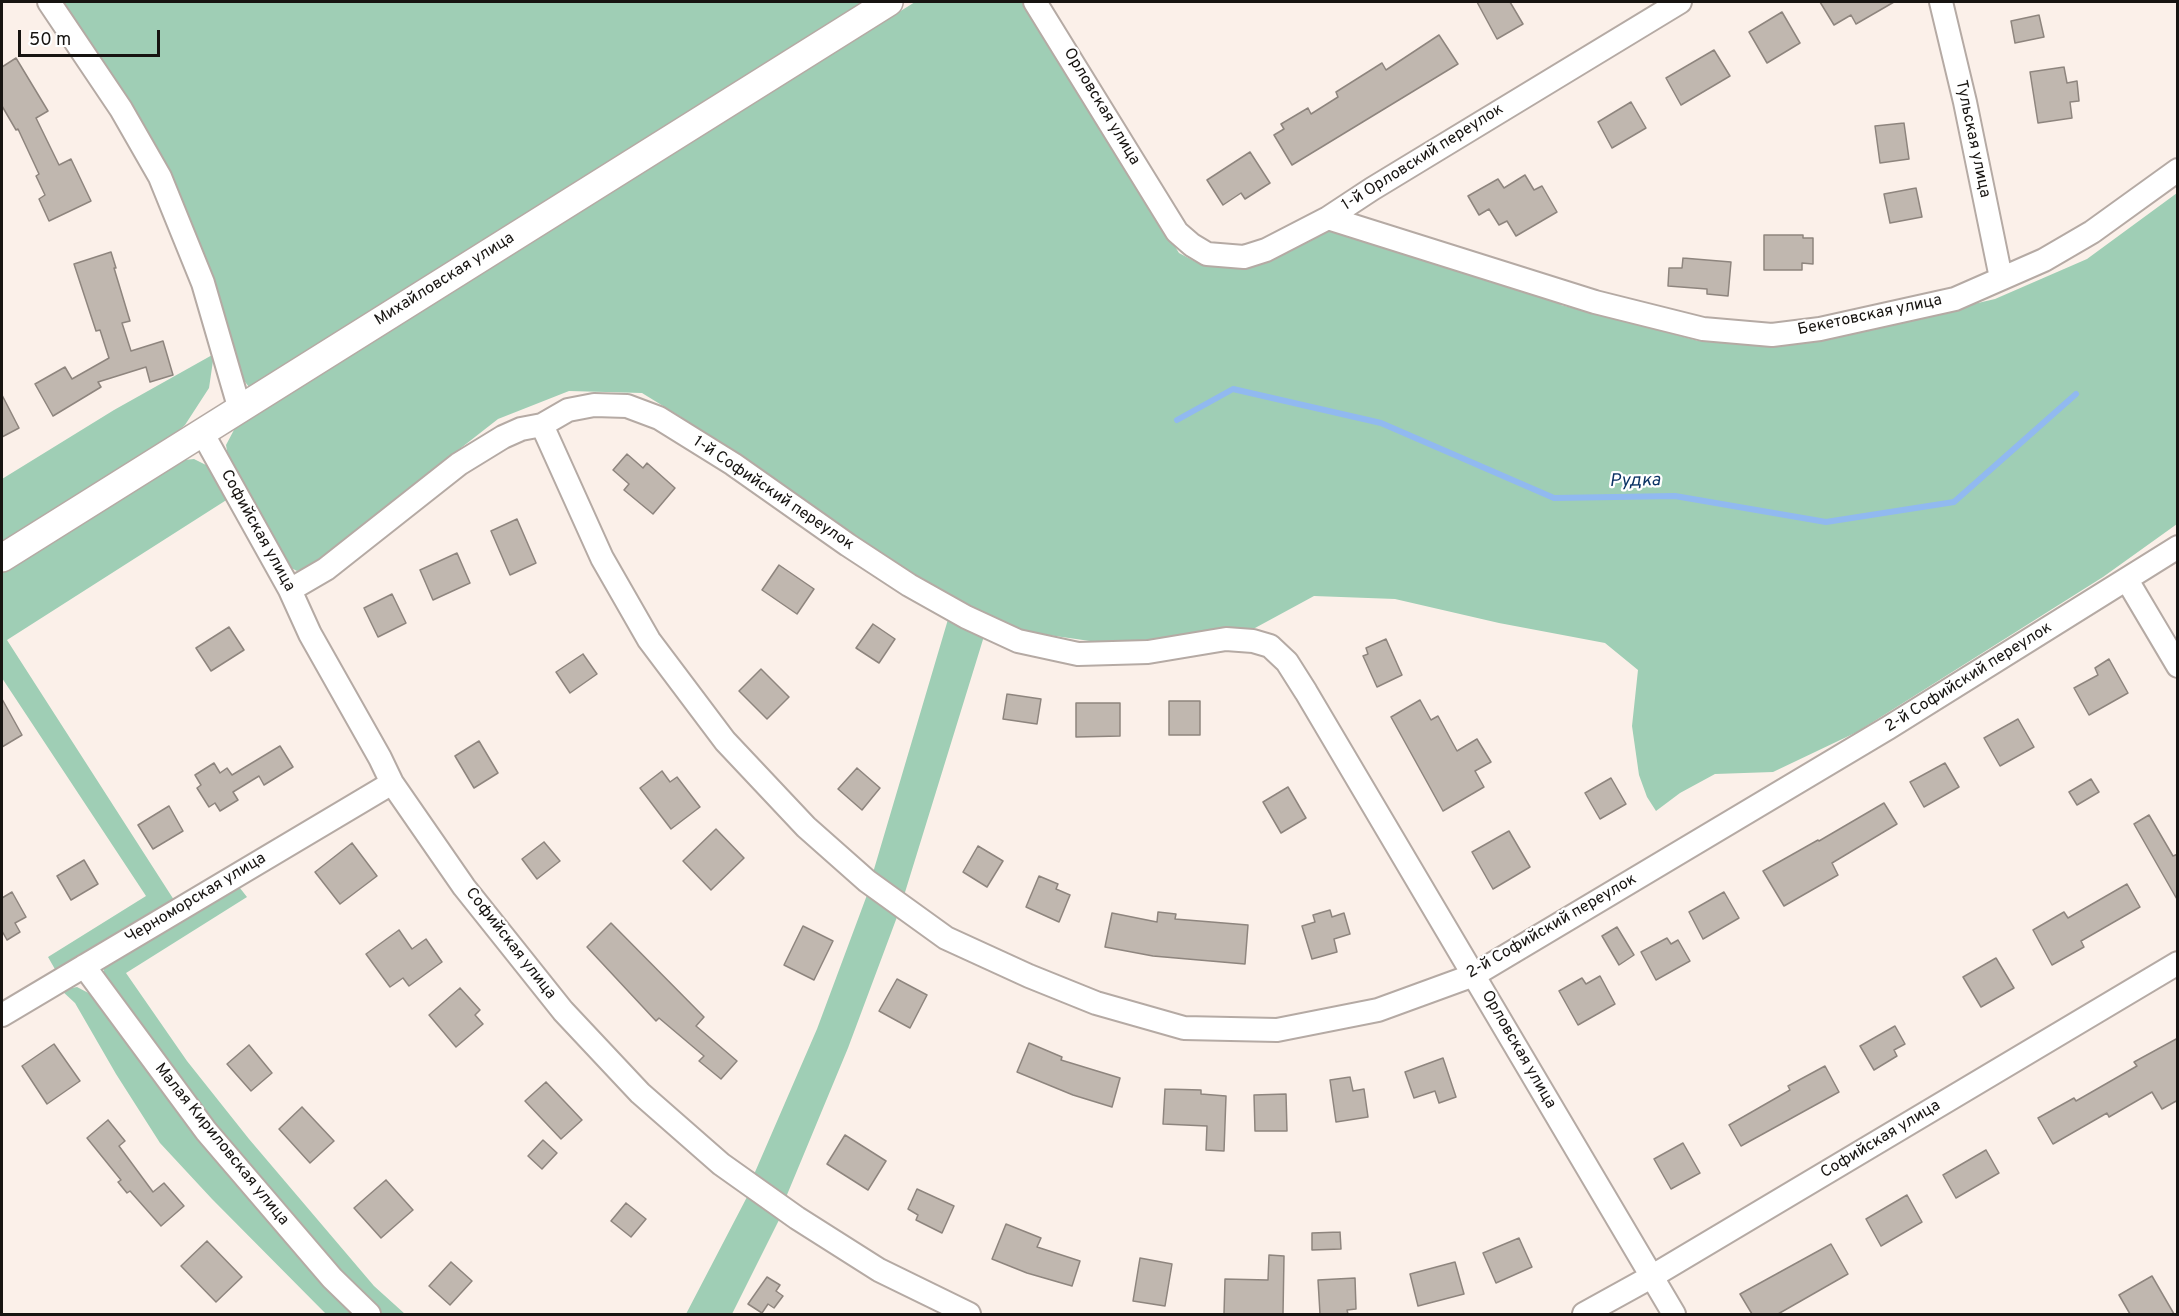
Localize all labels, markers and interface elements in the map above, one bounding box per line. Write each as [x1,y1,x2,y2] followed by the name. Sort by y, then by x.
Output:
[21,18,164,56] scale bar
[29,29,71,52] text: 50 m
[1058,45,1144,169] street label: Орловская улица
[1950,78,1994,200] street label: Тульская улица
[1339,100,1507,216] street label: 1-й Орловский переулок
[372,229,518,331] street label: Михайловская улица
[1796,291,1944,341] street label: Бекетовская улица
[689,433,857,555] street label: 1-й Софийский переулок
[216,467,298,595] street label: Софийская улица
[1609,471,1661,493] water label: Рудка
[1882,619,2056,737] street label: 2-й Софийский переулок
[122,849,270,949] street label: Черноморская улица
[1464,870,1640,984] street label: 2-й Софийский переулок
[461,884,559,1004] street label: Софийская улица
[1476,988,1560,1112] street label: Орловская улица
[150,1060,292,1230] street label: Малая Кириловская улица
[1818,1097,1944,1183] street label: Софийская улица

